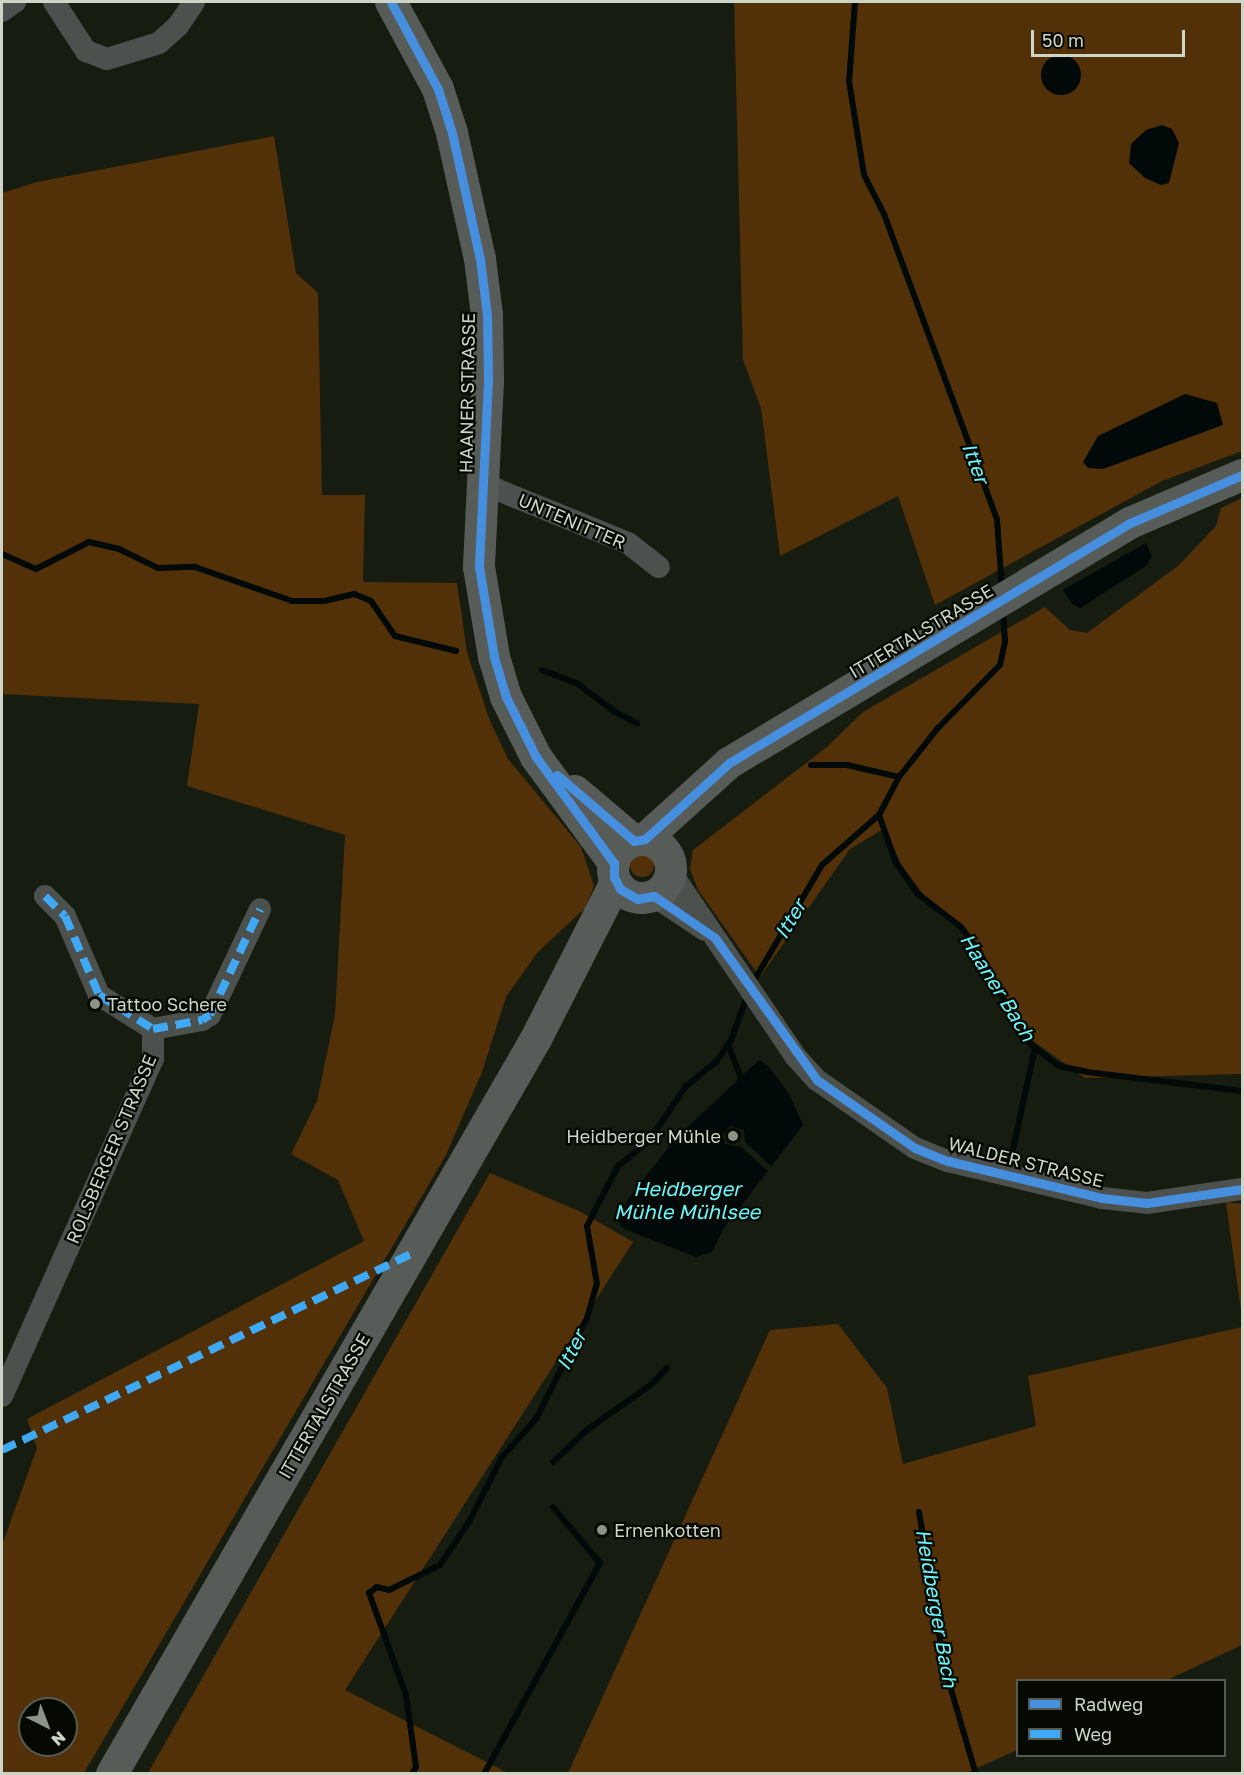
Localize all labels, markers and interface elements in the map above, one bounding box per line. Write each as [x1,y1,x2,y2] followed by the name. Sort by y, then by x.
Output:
[1034,18,1188,56] scale bar
[1042,29,1084,51] text: 50 m
[455,313,479,473] street label: HAANER STRASSE
[958,439,994,487] water label: Itter
[515,489,629,553] street label: UNTENITTER
[845,579,997,683] street label: ITTERTALSTRASSE
[769,895,811,943] water label: Itter
[955,929,1041,1045] water label: Haaner Bach
[107,993,227,1015] place label: Tattoo Schere
[88,997,102,1011] marker: Tattoo Schere
[61,1051,161,1247] street label: ROLSBERGER STRASSE
[566,1125,721,1147] place label: Heidberger Mühle
[726,1129,740,1143] marker: Heidberger Mühle
[946,1132,1106,1192] street label: WALDER STRASSE
[614,1176,760,1223] water label: Heidberger Mühle Mühlsee
[551,1326,591,1374] water label: Itter
[274,1330,374,1482] street label: ITTERTALSTRASSE
[614,1519,721,1541] place label: Ernenkotten
[595,1523,609,1537] marker: Ernenkotten
[911,1527,963,1689] water label: Heidberger Bach
[1016,1679,1226,1757] legend
[1074,1693,1143,1715] text: Radweg
[18,1697,78,1757] north arrow
[1074,1723,1112,1745] text: Weg
[47,1727,70,1750] text: N

